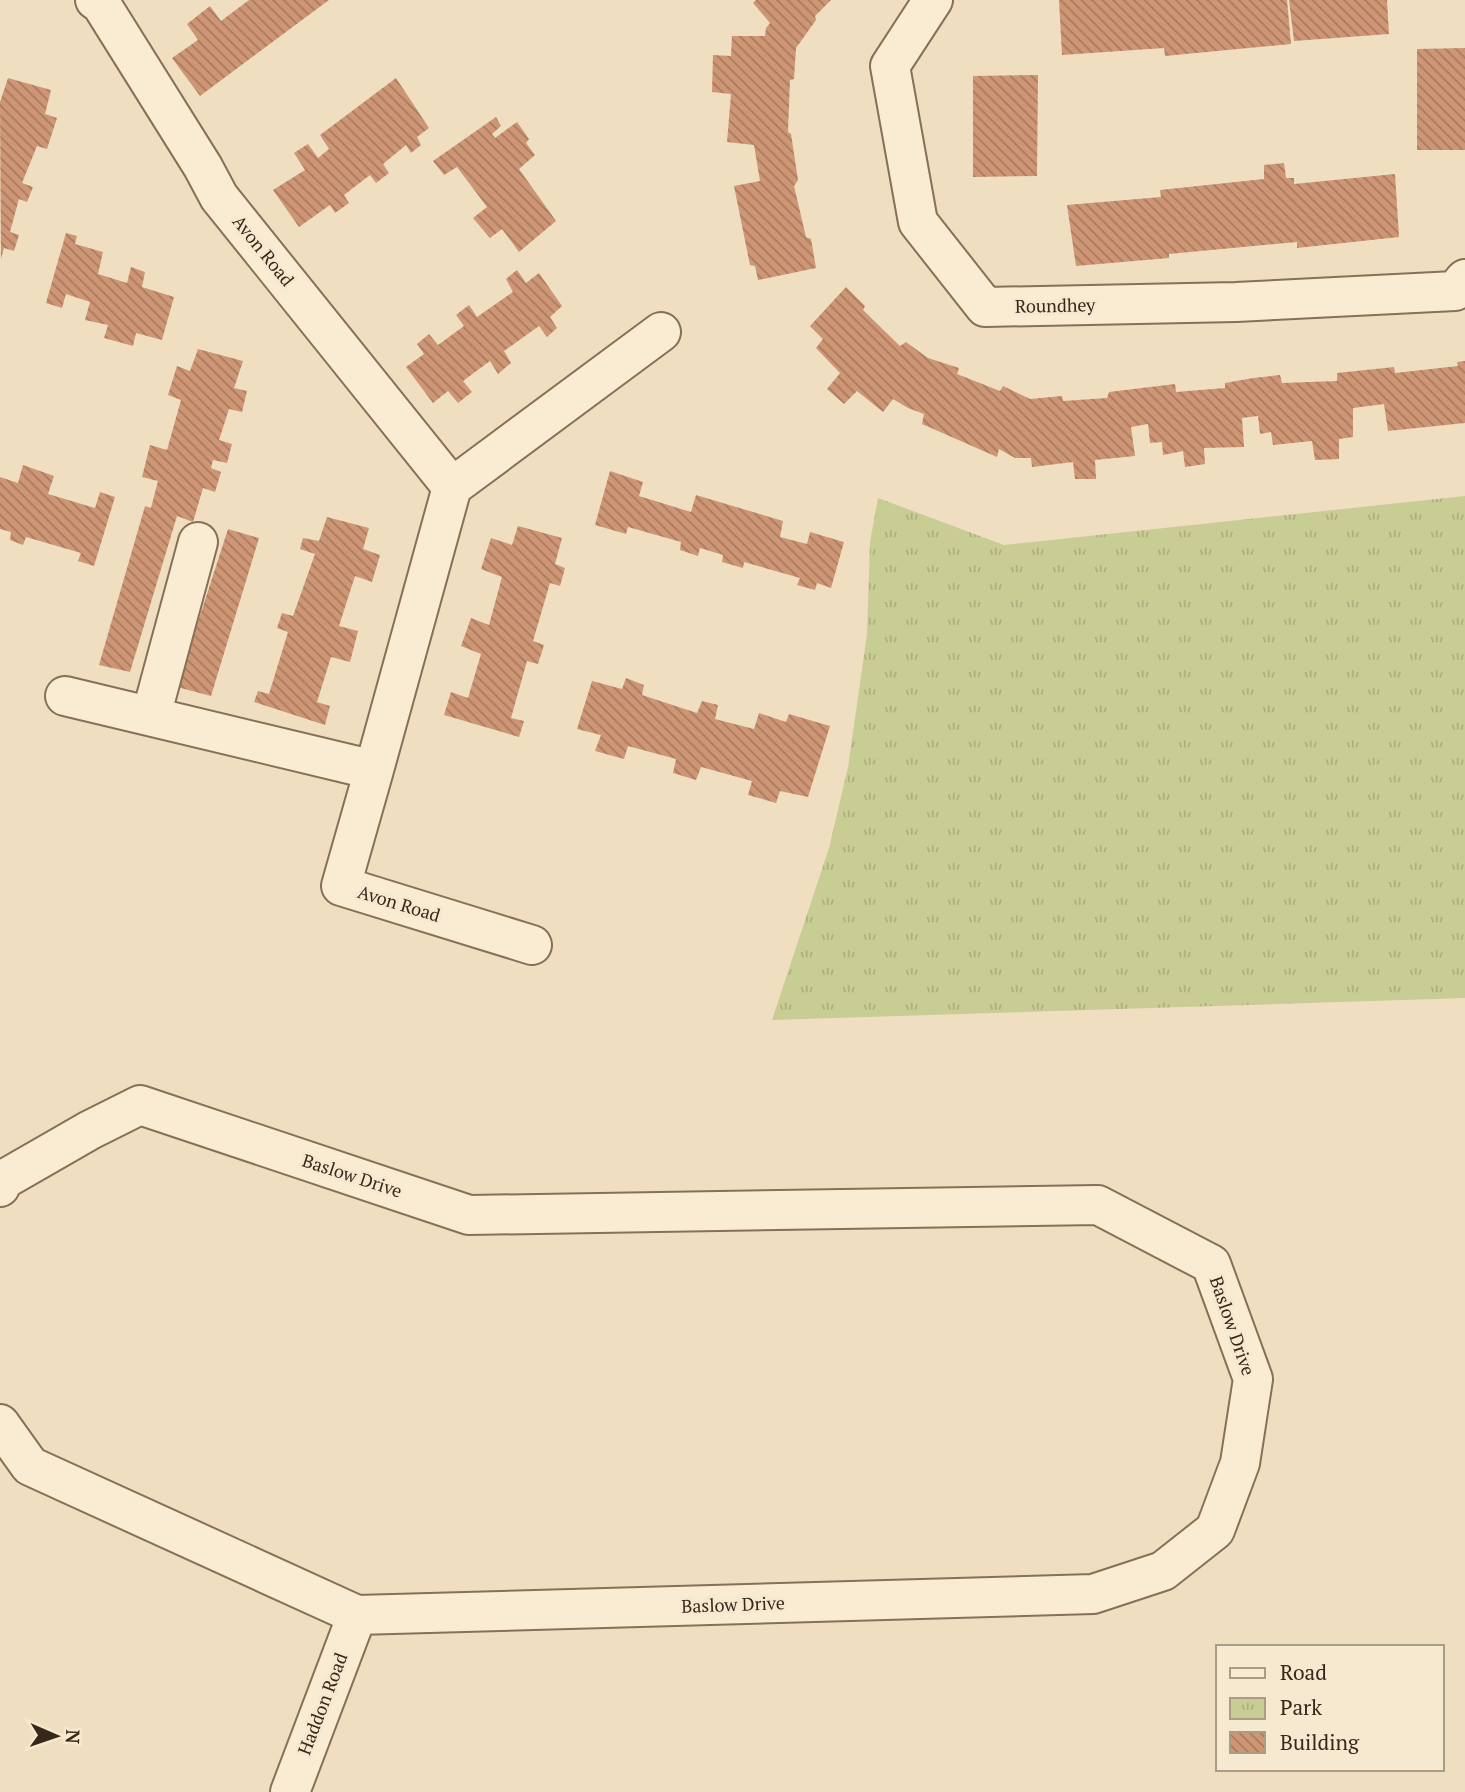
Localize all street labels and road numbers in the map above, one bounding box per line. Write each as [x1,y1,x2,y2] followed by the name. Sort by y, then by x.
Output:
[228,210,300,291] street label: Avon Road
[1015,292,1096,318] street label: Roundhey
[355,879,443,927] street label: Avon Road
[299,1148,405,1202] street label: Baslow Drive
[1205,1273,1261,1379] street label: Baslow Drive
[681,1590,785,1618] street label: Baslow Drive
[292,1649,353,1758] street label: Haddon Road

